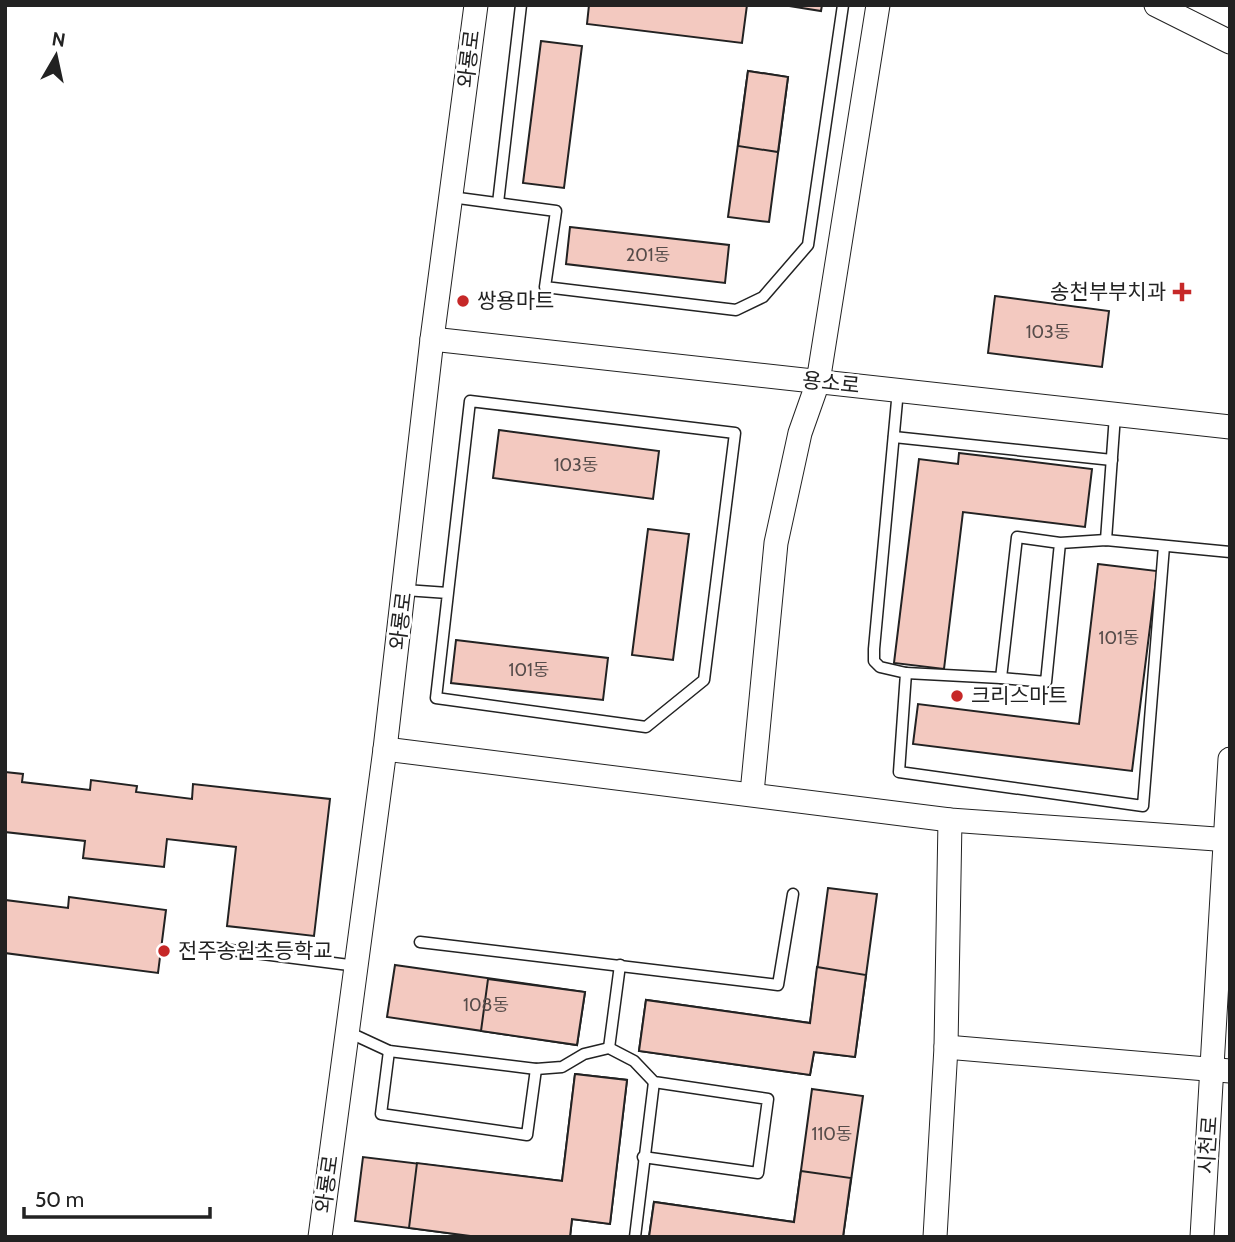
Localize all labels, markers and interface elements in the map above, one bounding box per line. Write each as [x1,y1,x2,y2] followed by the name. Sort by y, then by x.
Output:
[21,21,91,91] north arrow
[50,27,67,52] text: N
[453,29,484,89] street label: 와룡로
[626,244,670,266] house number: 201동
[1050,279,1166,304] place label: 송천부부치과
[1172,282,1192,302] marker: 송천부부치과
[477,288,554,313] place label: 쌍용마트
[455,293,471,309] marker: 쌍용마트
[1026,321,1070,343] house number: 103동
[801,367,861,398] street label: 용소로
[554,454,598,476] house number: 103동
[385,591,416,651] street label: 와룡로
[1099,627,1139,649] house number: 101동
[509,659,549,681] house number: 101동
[971,683,1068,708] place label: 크리스마트
[949,688,965,704] marker: 크리스마트
[178,938,333,963] place label: 전주송원초등학교
[156,943,172,959] marker: 전주송원초등학교
[463,994,509,1016] house number: 108동
[1193,1115,1222,1175] street label: 시천로
[812,1123,852,1145] house number: 110동
[310,1153,343,1214] street label: 와룡로
[24,1176,210,1220] scale bar
[35,1187,84,1212] text: 50 m

